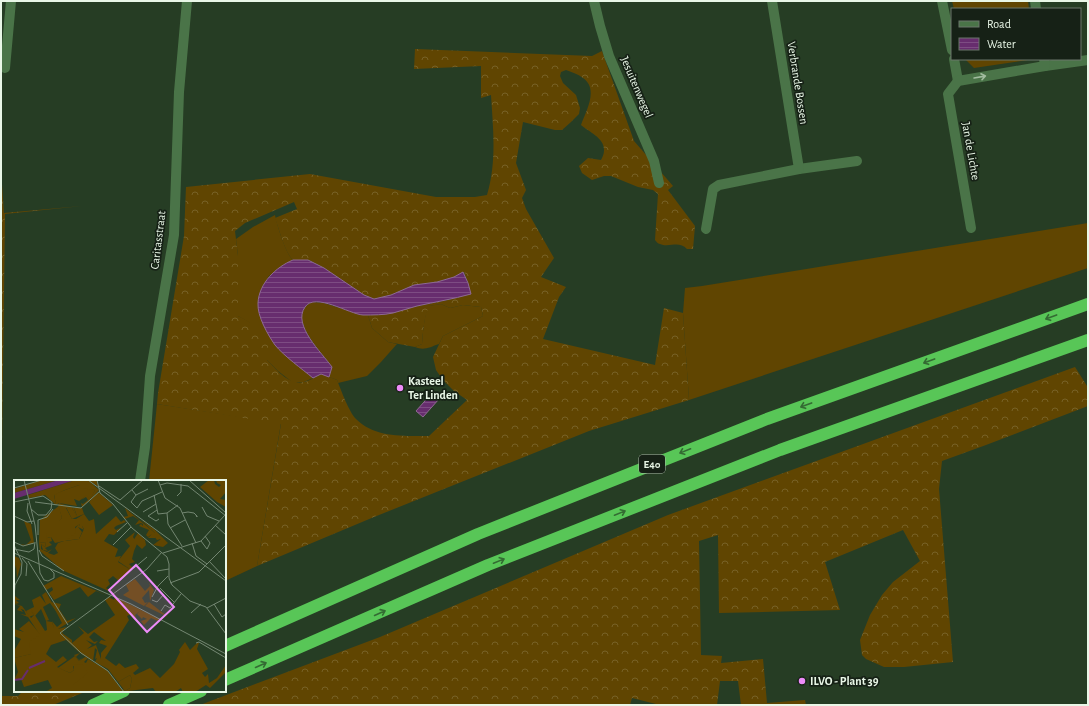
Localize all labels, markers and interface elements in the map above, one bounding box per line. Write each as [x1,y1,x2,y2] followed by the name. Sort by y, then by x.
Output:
[951,8,1081,60] legend
[987,18,1011,30] text: Road
[987,38,1016,50] text: Water
[786,41,810,125] street label: Verbrande Bossen
[619,55,655,119] street label: Jesuitenwegel
[973,73,986,81] one-way arrow
[960,121,982,181] street label: Jan de Lichte
[148,210,168,270] street label: Caritasstraat
[1046,314,1058,322] one-way arrow
[922,358,935,365] one-way arrow
[408,375,458,401] place label: Kasteel Ter Linden
[395,383,405,393] marker: Kasteel Ter Linden
[801,401,813,409] one-way arrow
[679,448,691,456] one-way arrow
[639,455,665,473] road number: E40
[14,480,226,692] inset map
[614,509,626,517] one-way arrow
[493,556,505,564] one-way arrow
[373,608,385,616] one-way arrow
[254,660,266,668] one-way arrow
[810,675,879,687] place label: ILVO - Plant 39
[797,676,807,686] marker: ILVO - Plant 39

